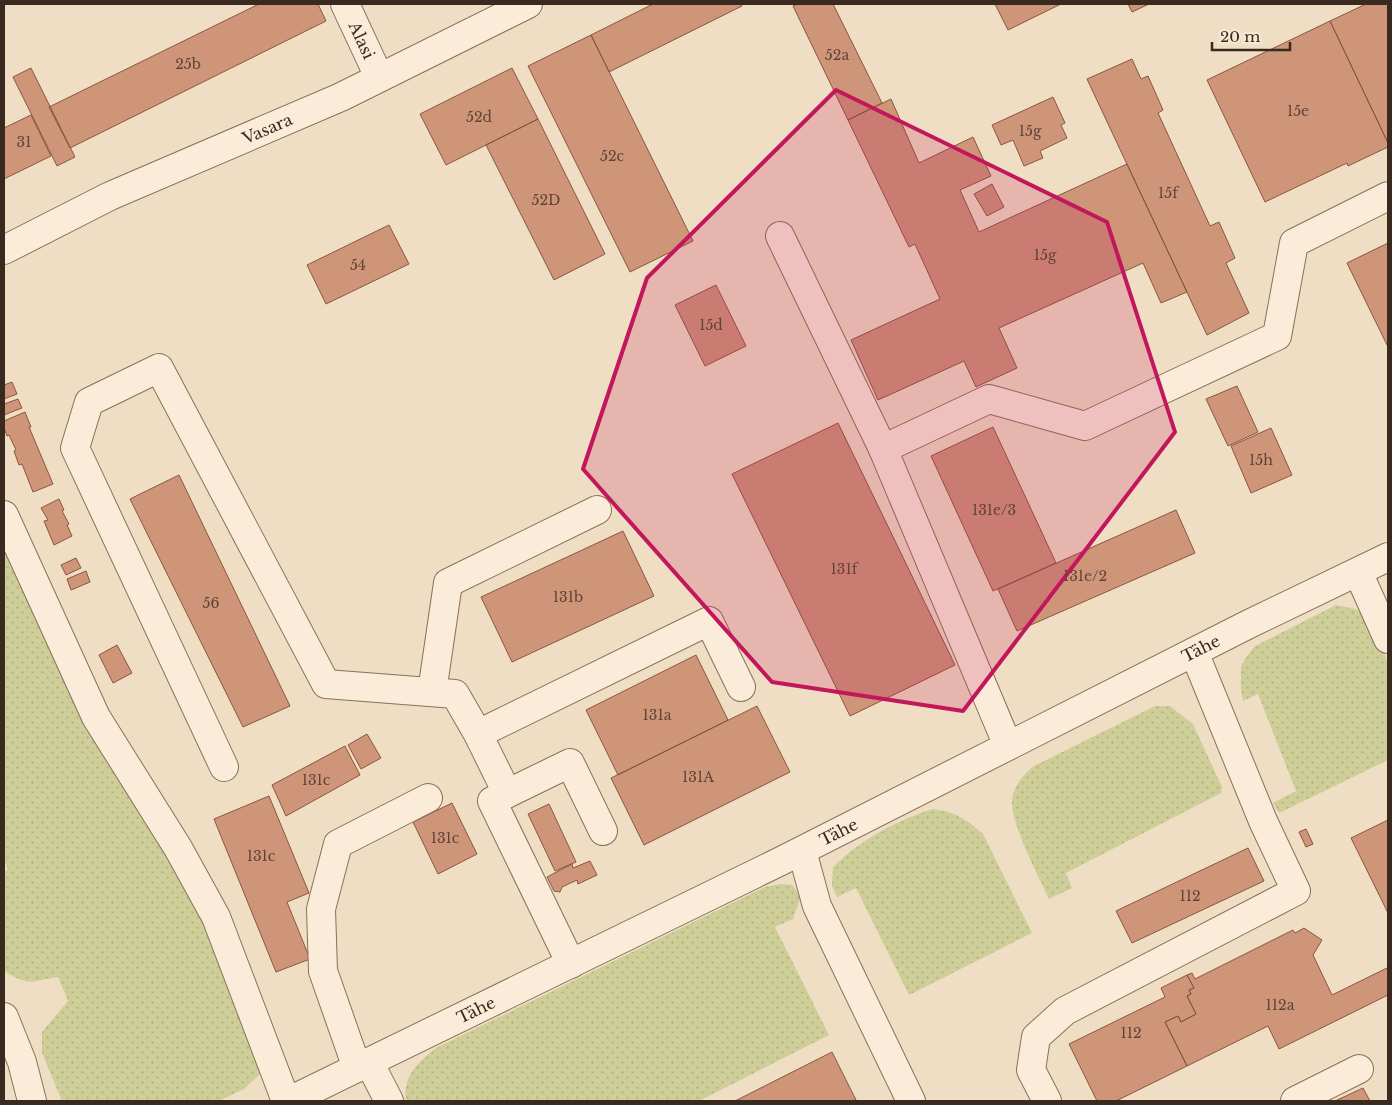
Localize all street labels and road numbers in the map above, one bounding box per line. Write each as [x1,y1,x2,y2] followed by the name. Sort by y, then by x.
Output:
[344,17,379,63] street label: Alasi
[238,109,295,149] street label: Vasara
[1178,630,1223,666] street label: Tähe
[816,814,861,850] street label: Tähe
[453,992,498,1028] street label: Tähe

